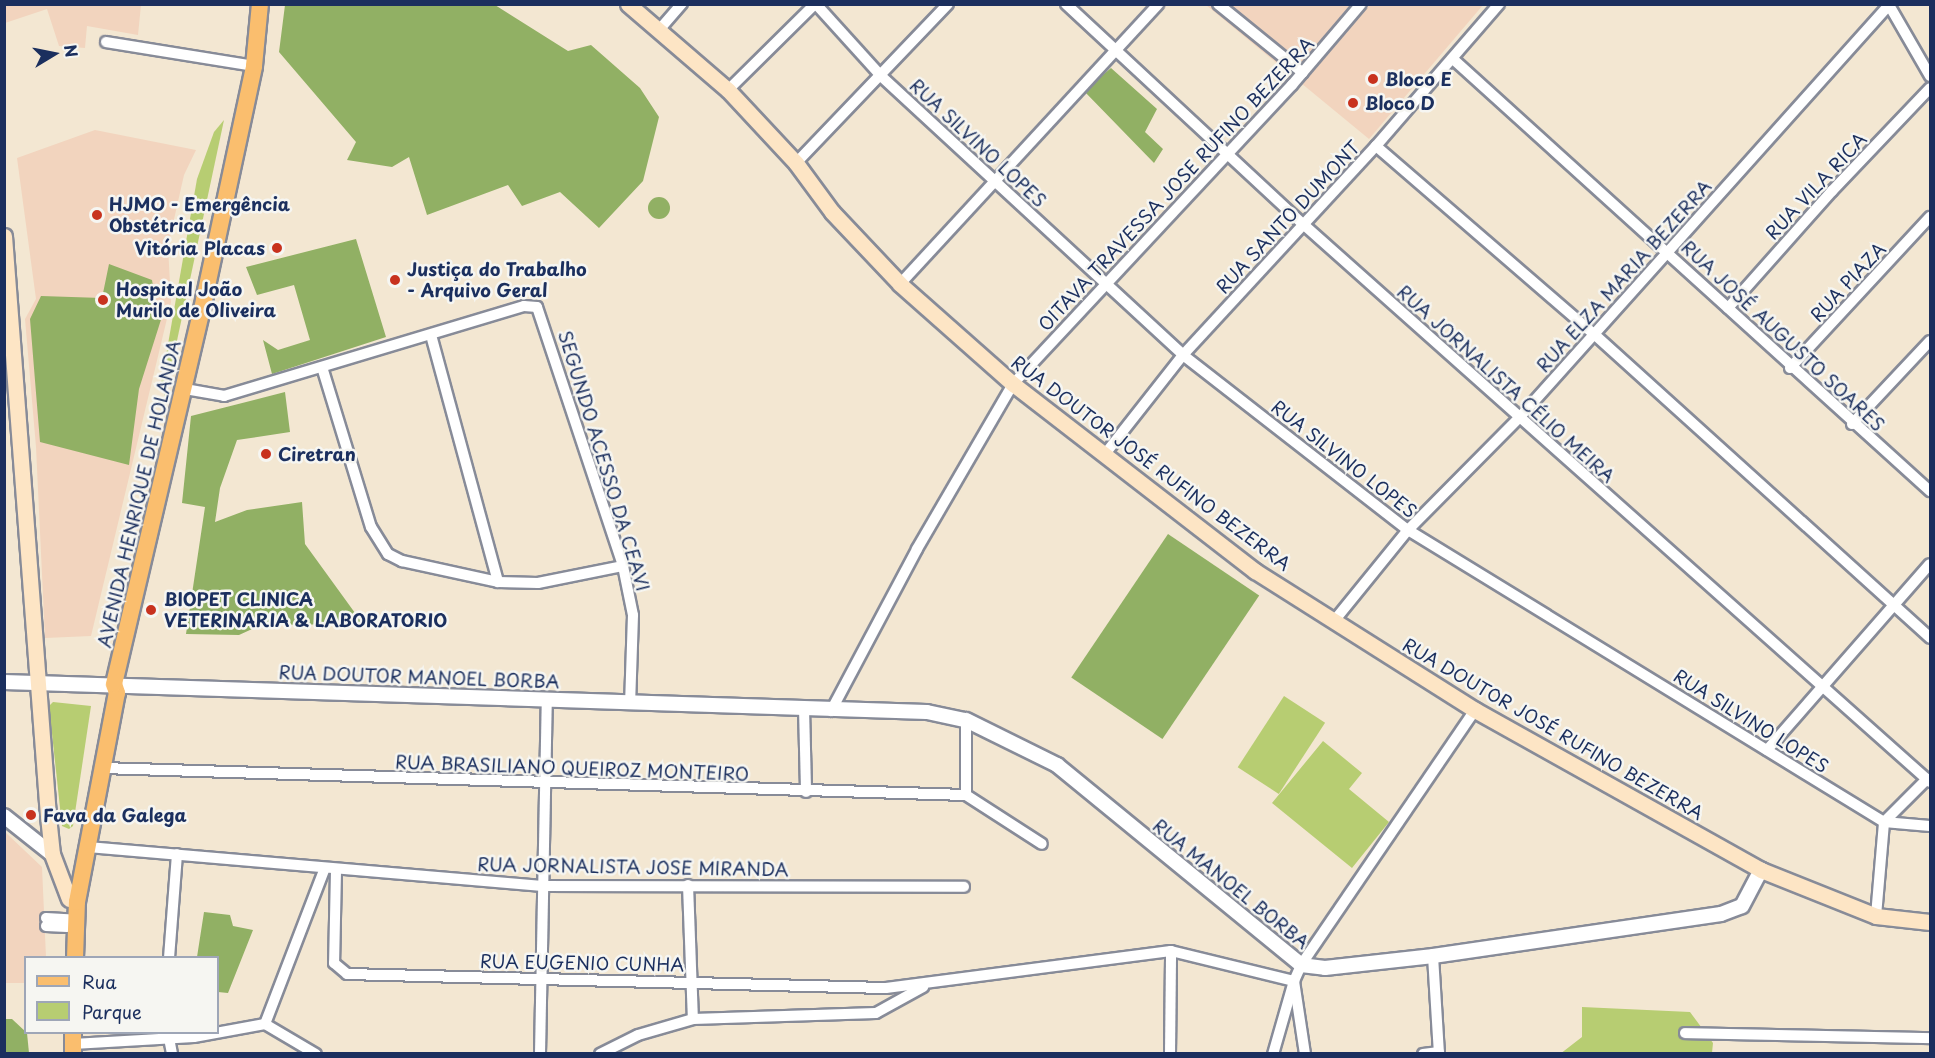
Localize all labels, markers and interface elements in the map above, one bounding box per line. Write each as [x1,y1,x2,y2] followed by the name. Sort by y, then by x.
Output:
[24,24,84,84] north arrow
[1034,33,1318,335] street label: OITAVA TRAVESSA JOSE RUFINO BEZERRA
[59,43,85,59] text: N
[1385,68,1452,90] place label: Bloco E
[1366,72,1380,86] marker: Bloco E
[905,74,1051,212] street label: RUA SILVINO LOPES
[1365,92,1435,114] place label: Bloco D
[1346,96,1360,110] marker: Bloco D
[1761,128,1871,244] street label: RUA VILA RICA
[1210,135,1366,299] street label: RUA SANTO DUMONT
[1530,174,1718,378] street label: RUA ELZA MARIA BEZERRA
[109,194,290,236] place label: HJMO - Emergência Obstétrica
[90,208,104,222] marker: HJMO - Emergência Obstétrica
[1677,236,1889,436] street label: RUA JOSÉ AUGUSTO SOARES
[135,237,265,259] place label: Vitória Placas
[1805,238,1891,326] street label: RUA PIAZA
[270,241,284,255] marker: Vitória Placas
[407,259,589,302] place label: Justiça do Trabalho - Arquivo Geral
[388,273,402,287] marker: Justiça do Trabalho - Arquivo Geral
[116,279,278,322] place label: Hospital João Murilo de Oliveira
[1391,279,1621,489] street label: RUA JORNALISTA CÉLIO MEIRA
[94,291,112,309] marker: Hospital João Murilo de Oliveira
[554,329,654,593] street label: SEGUNDO ACESSO DA CEAVI
[93,338,185,650] street label: AVENIDA HENRIQUE DE HOLANDA
[1006,350,1296,576] street label: RUA DOUTOR JOSÉ RUFINO BEZERRA
[1266,395,1422,523] street label: RUA SILVINO LOPES
[278,443,356,465] place label: Ciretran
[259,447,273,461] marker: Ciretran
[164,589,447,632] place label: BIOPET CLINICA VETERINARIA & LABORATORIO
[142,601,160,619] marker: BIOPET CLINICA VETERINARIA & LABORATORIO
[1398,633,1708,825] street label: RUA DOUTOR JOSÉ RUFINO BEZERRA
[277,661,561,693] street label: RUA DOUTOR MANOEL BORBA
[1669,664,1833,778] street label: RUA SILVINO LOPES
[394,751,750,785] street label: RUA BRASILIANO QUEIROZ MONTEIRO
[43,804,187,826] place label: Fava da Galega
[24,808,38,822] marker: Fava da Galega
[1147,813,1315,955] street label: RUA MANOEL BORBA
[477,853,789,881] street label: RUA JORNALISTA JOSE MIRANDA
[479,950,685,976] street label: RUA EUGENIO CUNHA
[24,956,219,1034] legend
[82,968,117,995] text: Rua
[82,998,142,1025] text: Parque

